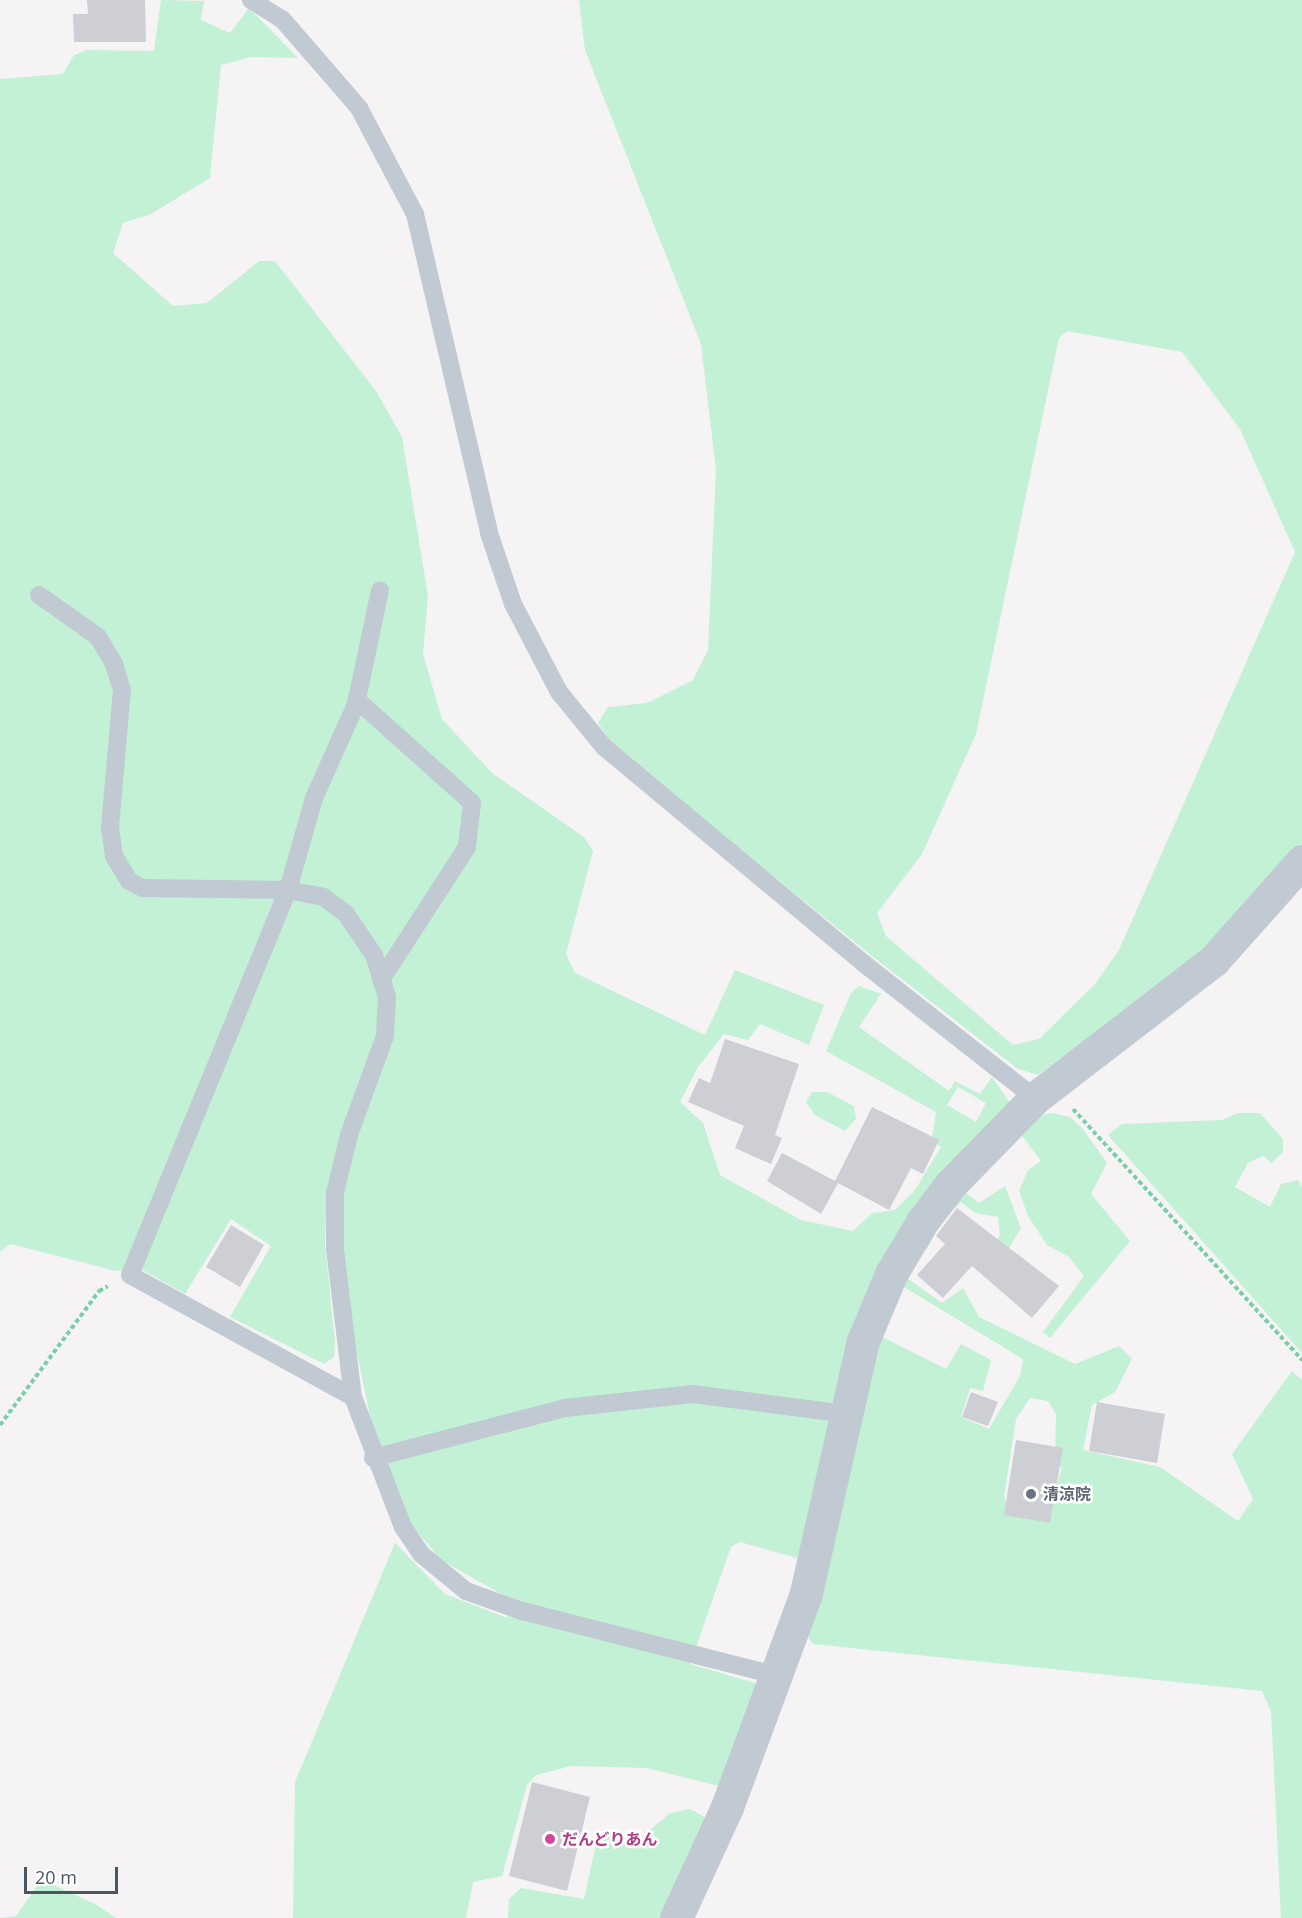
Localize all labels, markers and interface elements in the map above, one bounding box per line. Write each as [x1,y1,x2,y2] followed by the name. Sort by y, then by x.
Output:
[1043,1484,1091,1504] place label: 清涼院
[1024,1487,1038,1501] marker: 清涼院
[562,1829,658,1849] place label: だんどりあん
[543,1832,557,1846] marker: だんどりあん
[27,1855,122,1893] scale bar
[35,1865,77,1889] text: 20 m

